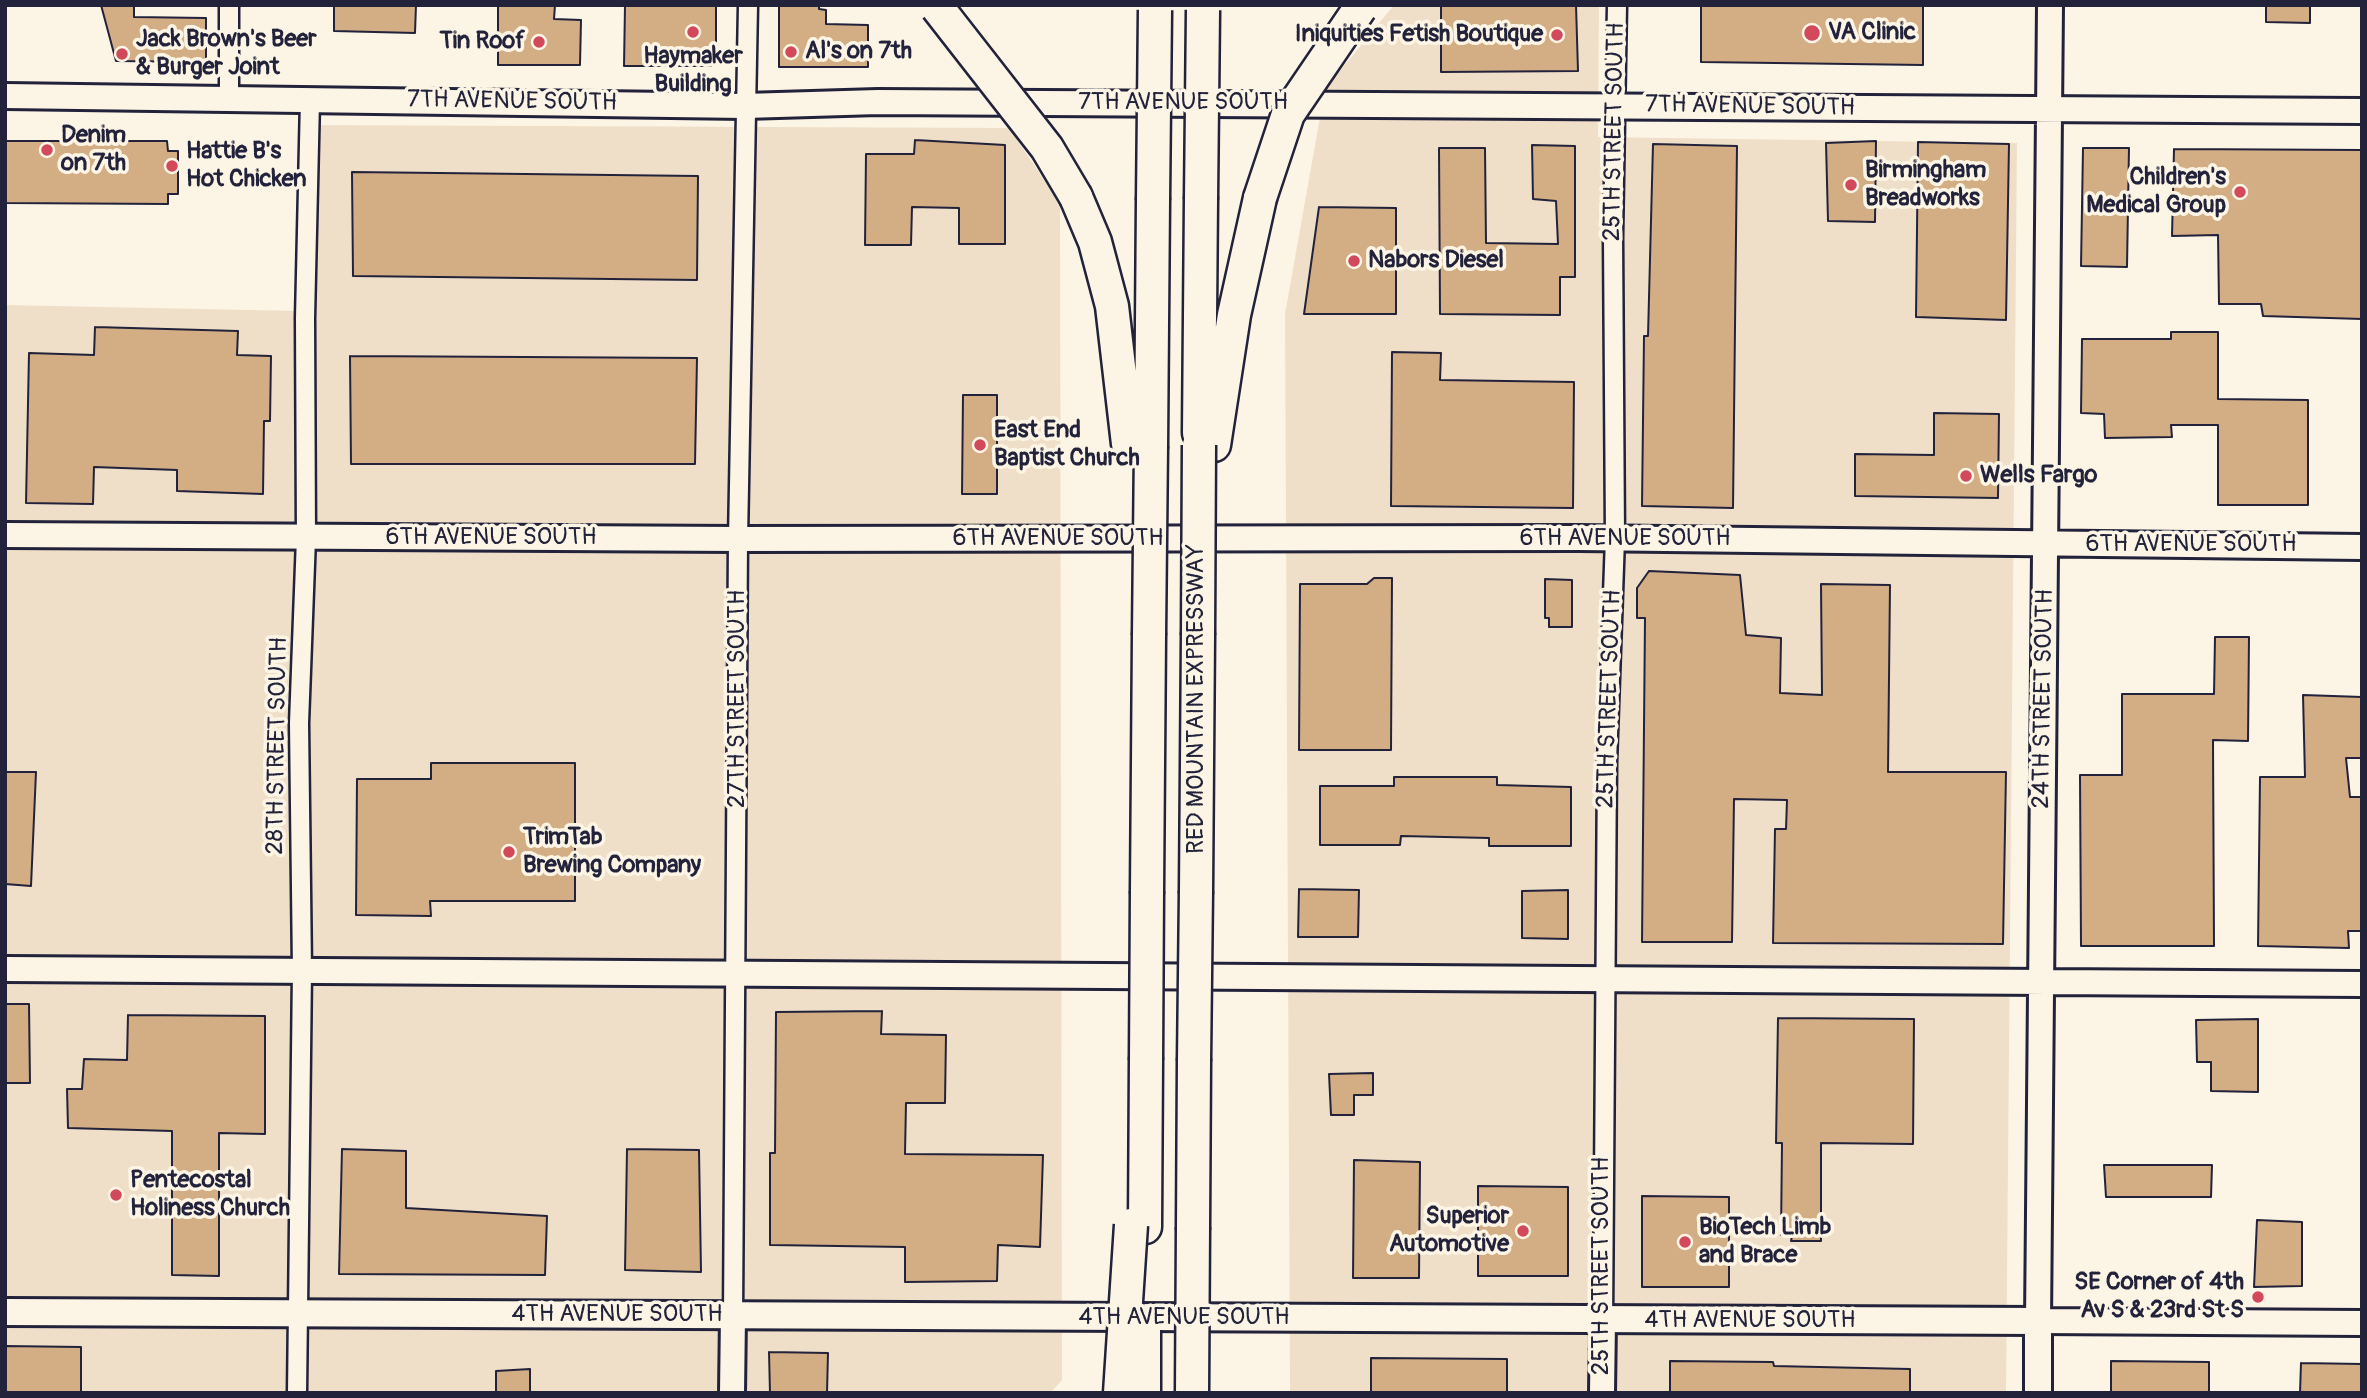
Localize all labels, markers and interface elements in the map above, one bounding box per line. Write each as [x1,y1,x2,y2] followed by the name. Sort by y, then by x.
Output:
[1828,19,1916,47] place label: VA Clinic
[1295,21,1543,49] place label: Iniquities Fetish Boutique
[1599,23,1631,241] street label: 25TH STREET SOUTH
[1802,23,1822,43] marker: VA Clinic
[685,24,701,40] marker: Haymaker Building
[136,26,317,82] place label: Jack Brown's Beer & Burger Joint
[1549,27,1565,43] marker: Iniquities Fetish Boutique
[439,28,525,56] place label: Tin Roof
[531,34,547,50] marker: Tin Roof
[805,38,912,66] place label: Al's on 7th
[643,43,743,99] place label: Haymaker Building
[783,44,799,60] marker: Al's on 7th
[114,46,130,62] marker: Jack Brown's Beer & Burger Joint
[407,86,617,118] street label: 7TH AVENUE SOUTH
[1078,89,1288,117] street label: 7TH AVENUE SOUTH
[1645,91,1855,123] street label: 7TH AVENUE SOUTH
[61,122,126,178] place label: Denim on 7th
[186,138,307,194] place label: Hattie B's Hot Chicken
[39,142,55,158] marker: Denim on 7th
[1865,157,1986,213] place label: Birmingham Breadworks
[164,158,180,174] marker: Hattie B's Hot Chicken
[2086,164,2226,220] place label: Children's Medical Group
[1843,177,1859,193] marker: Birmingham Breadworks
[2232,184,2248,200] marker: Children's Medical Group
[1368,247,1504,275] place label: Nabors Diesel
[1346,253,1362,269] marker: Nabors Diesel
[994,417,1140,473] place label: East End Baptist Church
[972,437,988,453] marker: East End Baptist Church
[1980,462,2097,490] place label: Wells Fargo
[1958,468,1974,484] marker: Wells Fargo
[386,524,596,552] street label: 6TH AVENUE SOUTH
[953,525,1163,553] street label: 6TH AVENUE SOUTH
[1520,525,1730,553] street label: 6TH AVENUE SOUTH
[2086,531,2296,559] street label: 6TH AVENUE SOUTH
[1183,544,1211,854] street label: RED MOUNTAIN EXPRESSWAY
[1592,589,1628,809] street label: 25TH STREET SOUTH
[2028,589,2060,809] street label: 24TH STREET SOUTH
[724,590,752,808] street label: 27TH STREET SOUTH
[262,637,294,855] street label: 28TH STREET SOUTH
[523,824,701,880] place label: TrimTab Brewing Company
[501,844,517,860] marker: TrimTab Brewing Company
[1588,1157,1616,1375] street label: 25TH STREET SOUTH
[130,1167,290,1223] place label: Pentecostal Holiness Church
[108,1187,124,1203] marker: Pentecostal Holiness Church
[1389,1203,1509,1259] place label: Superior Automotive
[1699,1214,1831,1270] place label: BioTech Limb and Brace
[1515,1223,1531,1239] marker: Superior Automotive
[1677,1234,1693,1250] marker: BioTech Limb and Brace
[2074,1269,2244,1325] place label: SE Corner of 4th Av S & 23rd St S
[2250,1289,2266,1305] marker: SE Corner of 4th Av S & 23rd St S
[512,1301,722,1329] street label: 4TH AVENUE SOUTH
[1079,1304,1289,1332] street label: 4TH AVENUE SOUTH
[1645,1307,1855,1335] street label: 4TH AVENUE SOUTH

